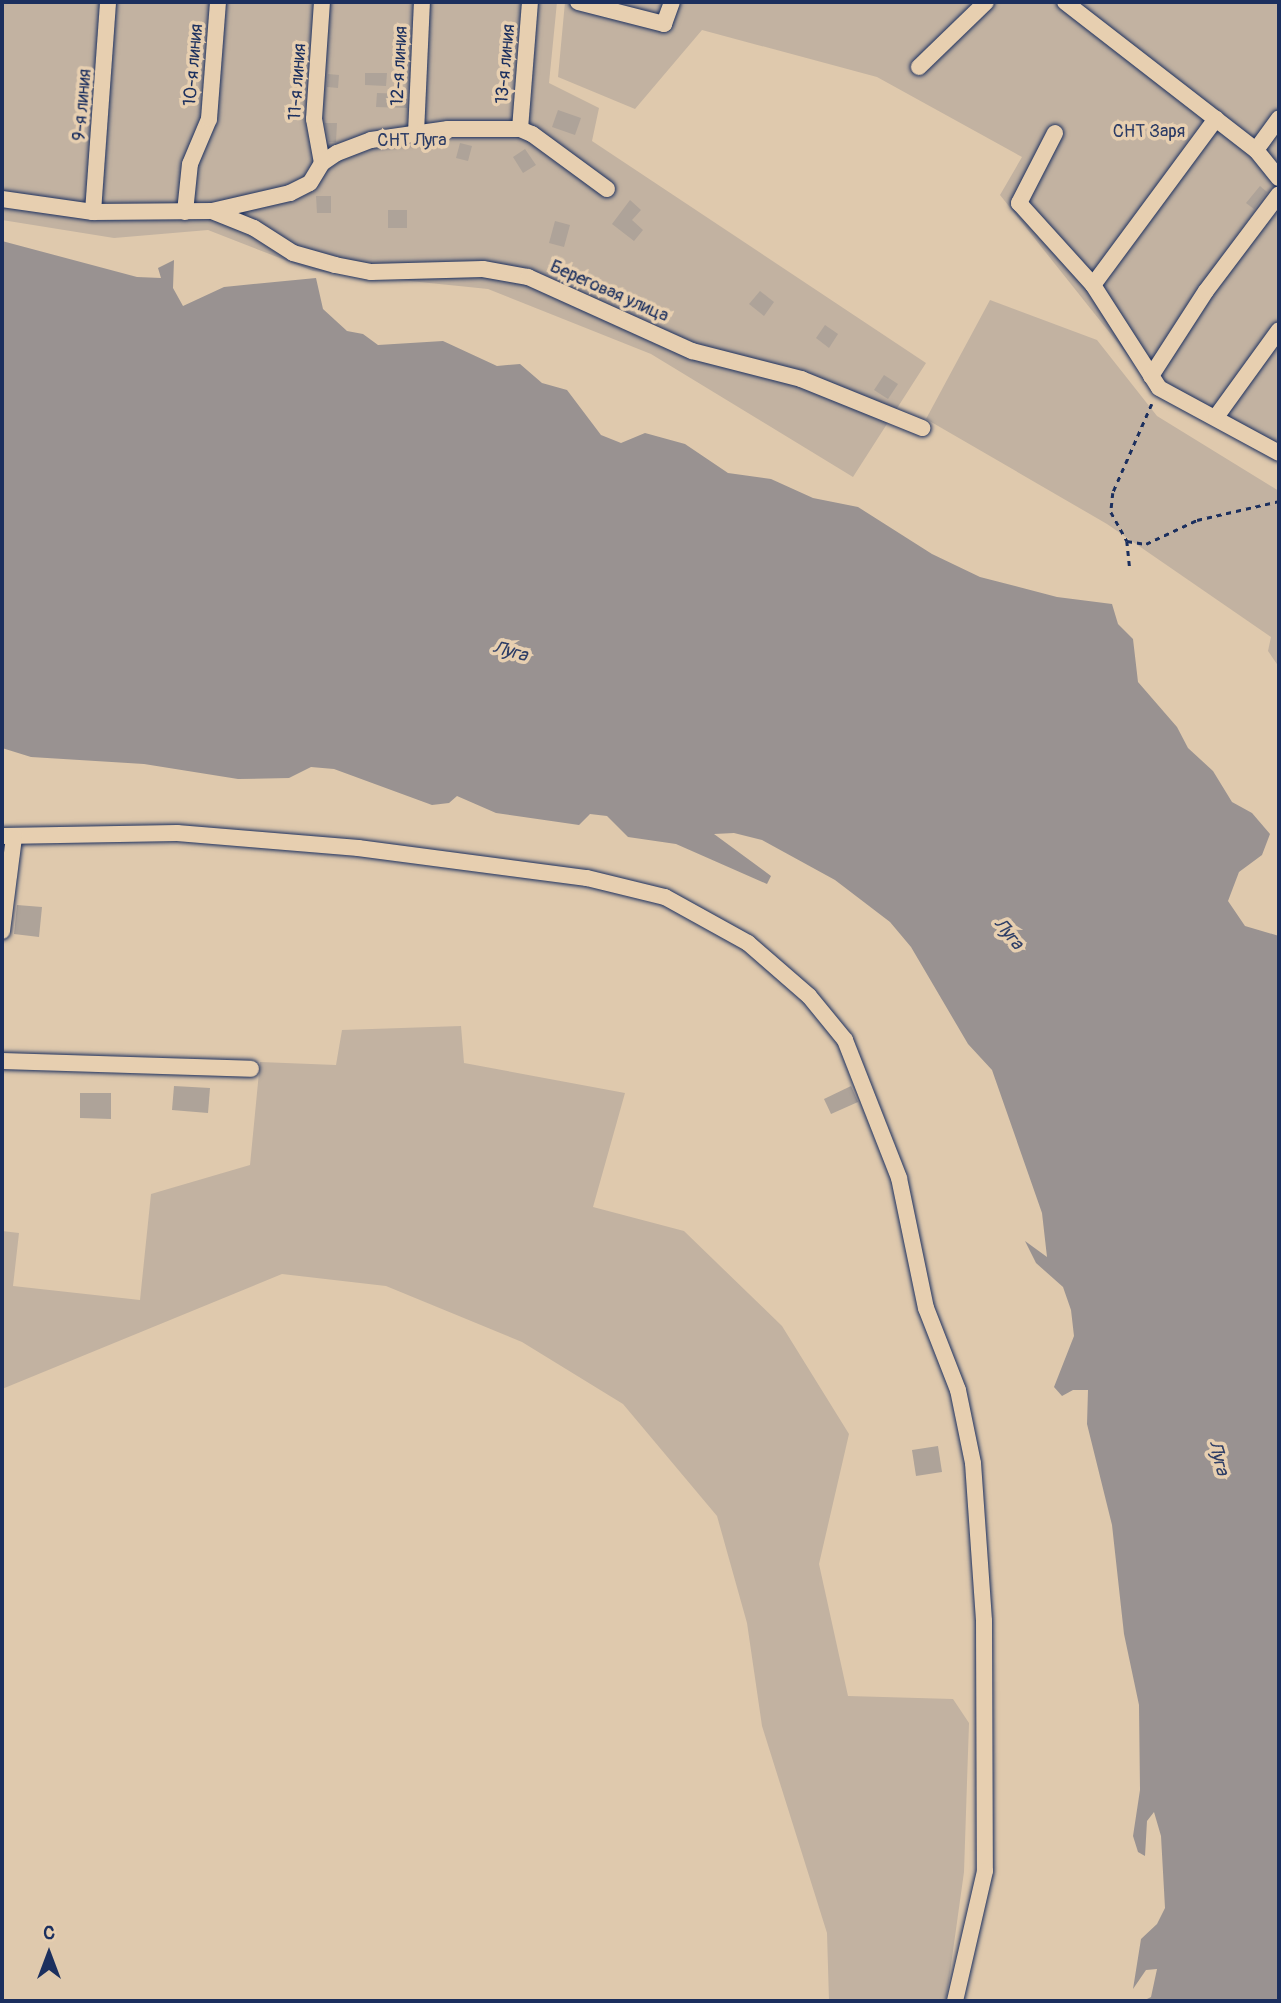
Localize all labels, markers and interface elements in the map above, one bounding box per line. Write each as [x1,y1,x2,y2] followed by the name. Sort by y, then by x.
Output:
[180,23,208,107] street label: 10-я линия
[492,23,520,105] street label: 13-я линия
[387,25,413,107] street label: 12-я линия
[285,43,311,121] street label: 11-я линия
[69,68,97,142] street label: 9-я линия
[1113,121,1185,143] park label: СНТ Заря
[377,130,447,152] park label: СНТ Луга
[546,256,672,328] street label: Береговая улица
[490,636,530,668] water label: Луга
[988,913,1028,955] water label: Луга
[1203,1438,1233,1478] water label: Луга
[14,1919,84,1989] north arrow
[43,1921,55,1945] text: С

